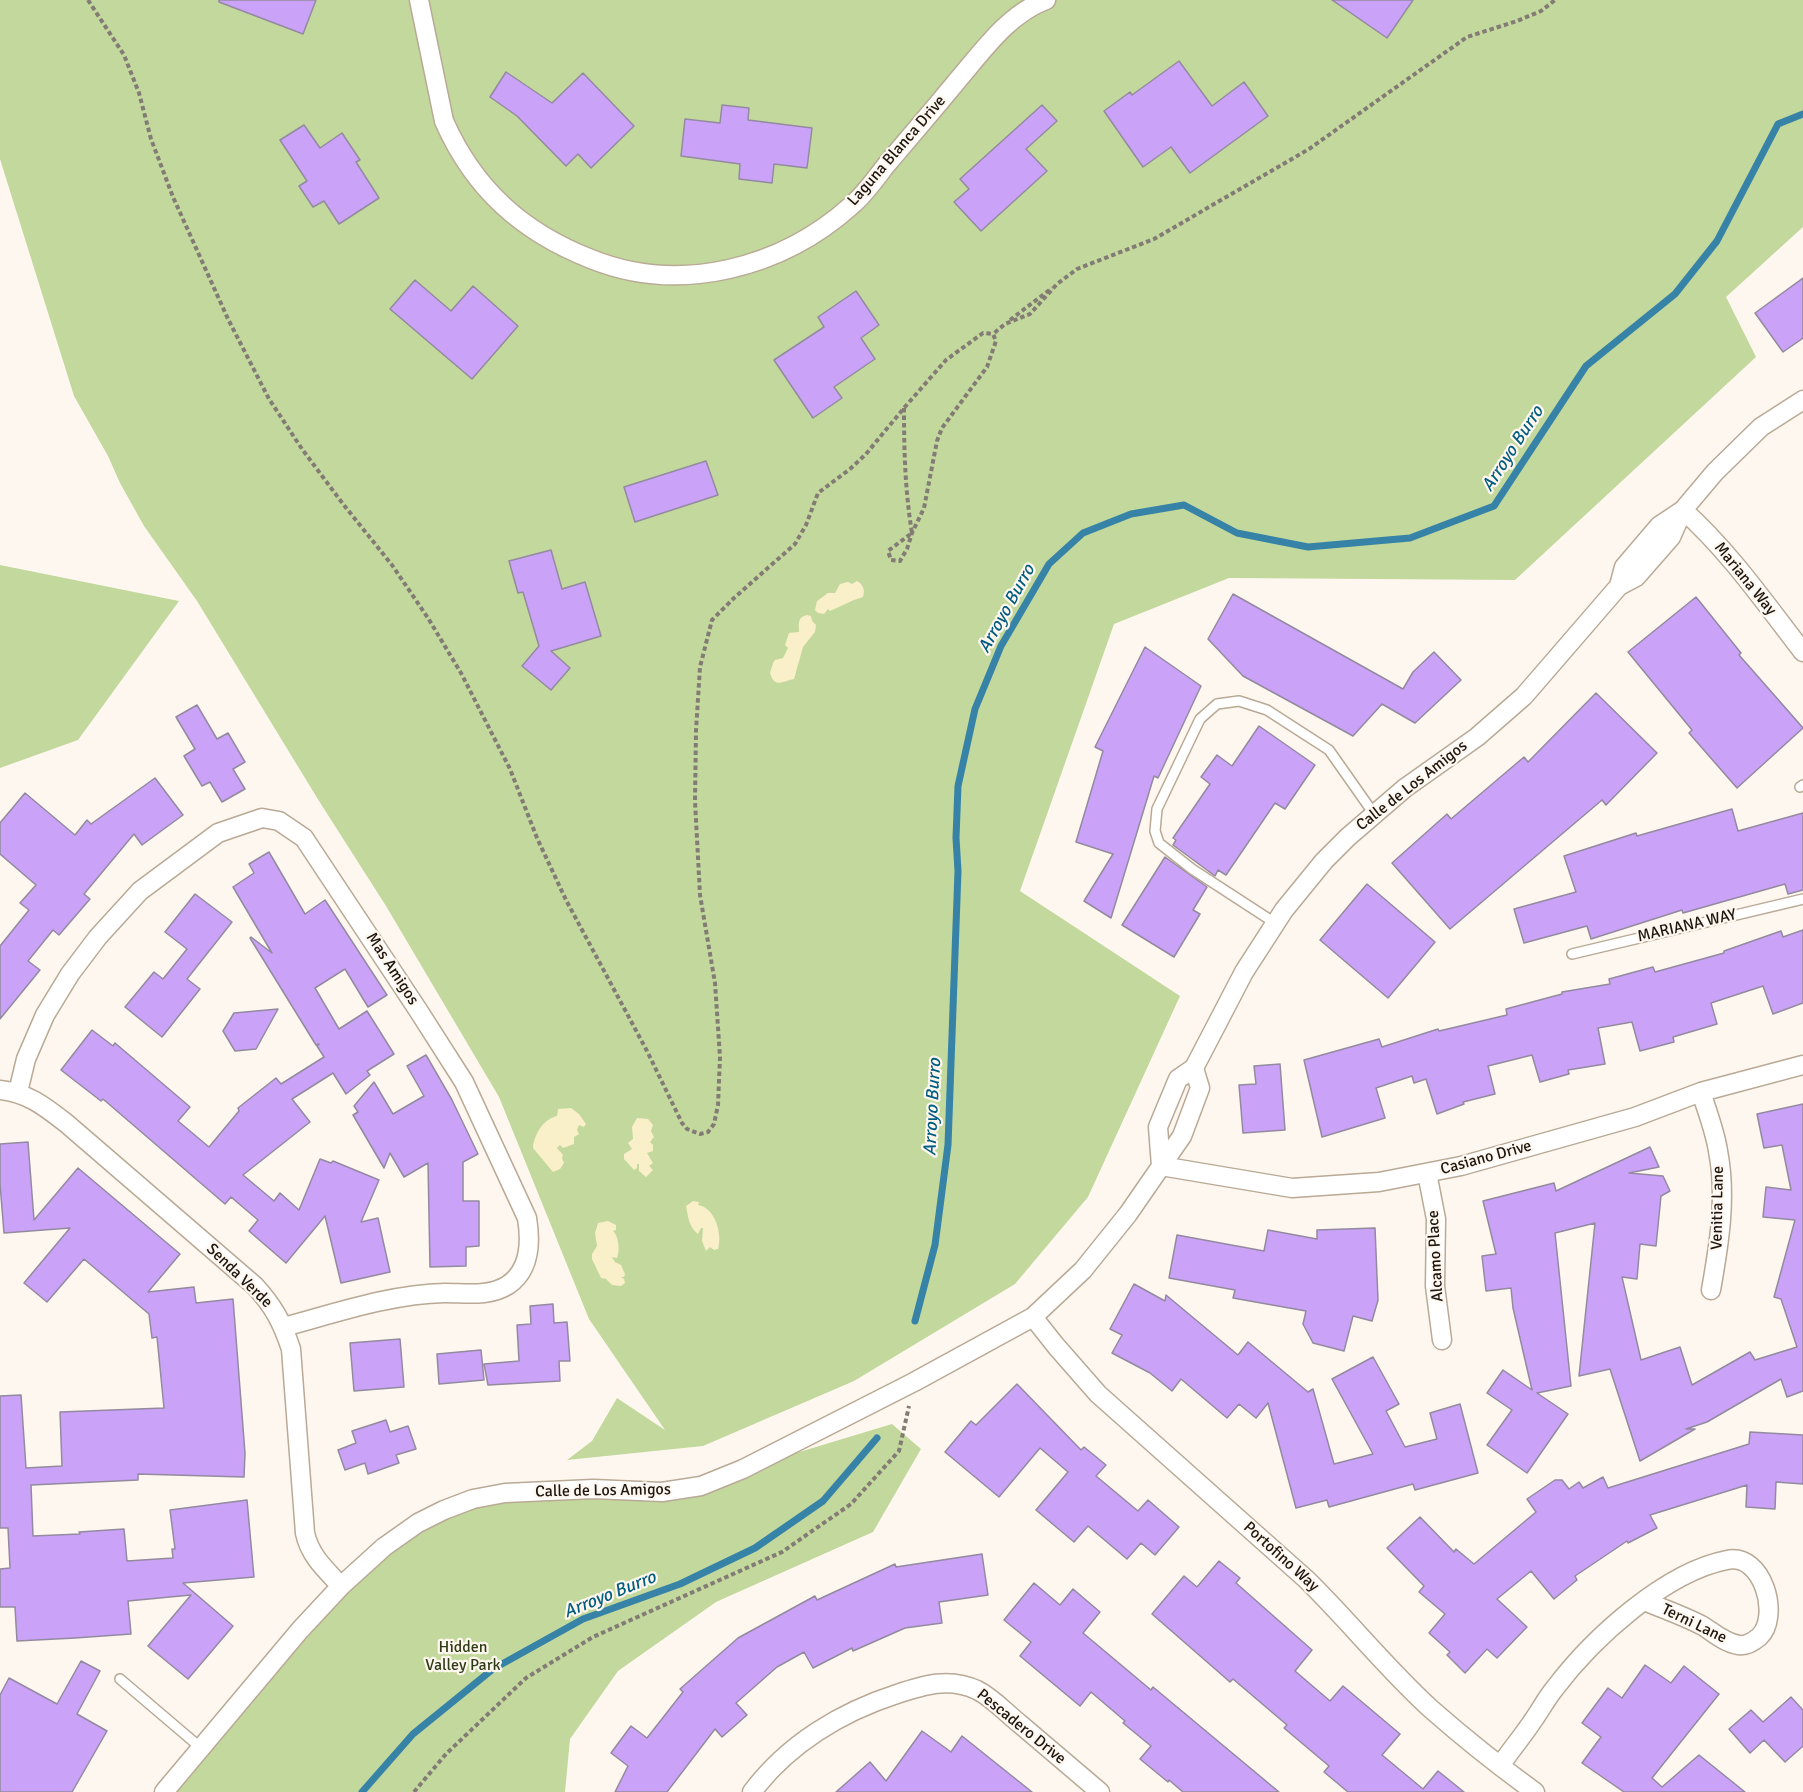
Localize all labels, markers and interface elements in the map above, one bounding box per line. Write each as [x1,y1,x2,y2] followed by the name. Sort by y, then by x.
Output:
[844,92,950,210] street label: Laguna Blanca Drive
[1477,402,1549,496] water label: Arroyo Burro
[1710,539,1780,619] street label: Mariana Way
[974,561,1040,657] water label: Arroyo Burro
[1353,737,1471,835] street label: Calle de Los Amigos
[1636,905,1738,947] street label: MARIANA WAY
[362,929,422,1009] street label: Mas Amigos
[920,1058,946,1156] water label: Arroyo Burro
[1438,1137,1534,1179] street label: Casiano Drive
[1708,1166,1728,1250] street label: Venitia Lane
[1424,1210,1448,1302] street label: Alcamo Place
[202,1240,276,1312] street label: Senda Verde
[535,1480,671,1502] street label: Calle de Los Amigos
[1239,1518,1323,1596] street label: Portofino Way
[561,1567,659,1623] water label: Arroyo Burro
[1658,1600,1730,1648] street label: Terni Lane
[425,1638,501,1676] park label: Hidden Valley Park
[973,1685,1069,1769] street label: Pescadero Drive

